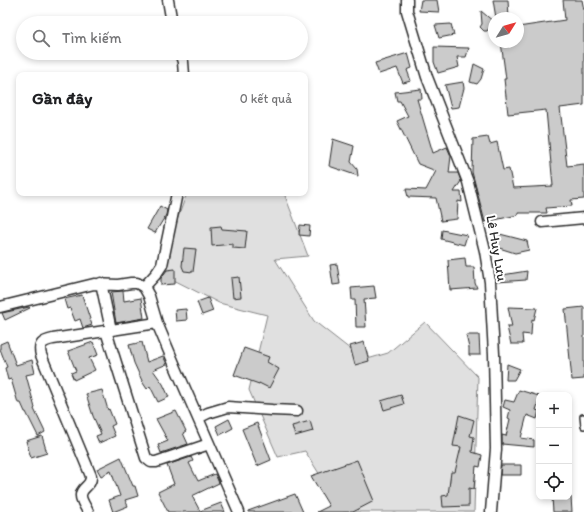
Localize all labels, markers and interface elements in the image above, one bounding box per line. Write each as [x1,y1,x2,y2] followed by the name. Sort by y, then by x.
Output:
[488,12,524,48] north arrow
[16,16,308,60] search box
[30,27,52,49] icon: search
[62,29,122,47] text: Tìm kiếm
[32,88,92,108] text: Gần đây
[240,91,292,106] text: 0 kết quả
[482,214,511,283] street label: Lê Huy Lưu
[536,392,572,500] map controls
[536,392,572,428] button: +
[536,428,572,464] button: −
[536,464,572,500] button: locate

